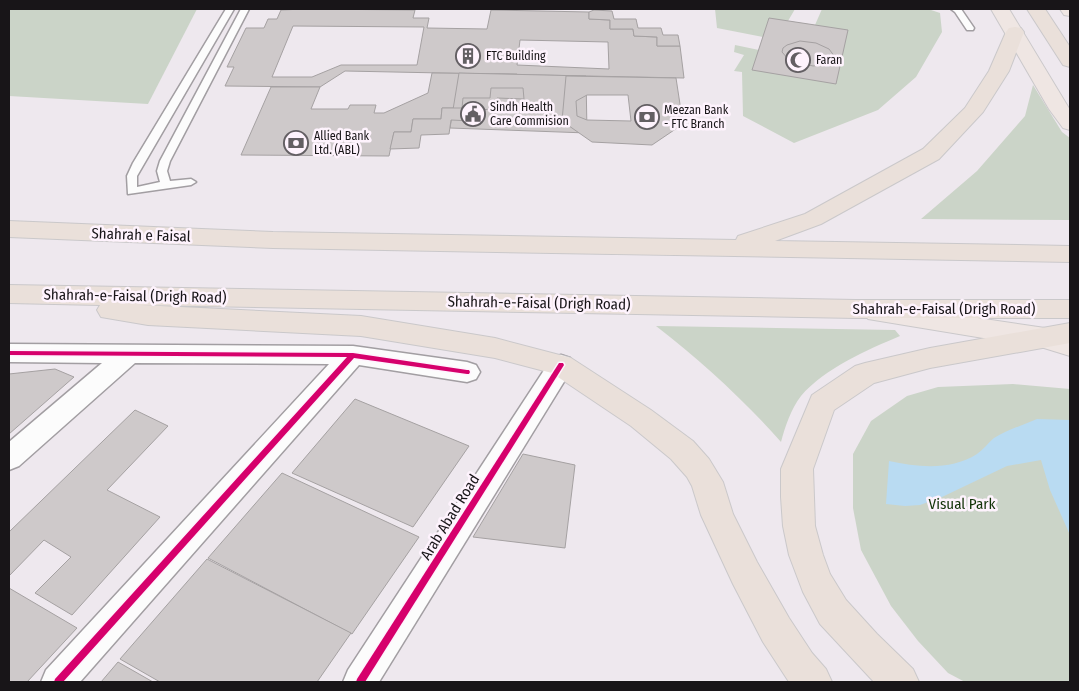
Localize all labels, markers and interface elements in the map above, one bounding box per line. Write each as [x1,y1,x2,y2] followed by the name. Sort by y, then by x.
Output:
[455,43,481,69] building icon: FTC Building
[785,47,811,73] mosque icon: Faran
[486,49,546,63] place label: FTC Building
[816,53,842,67] place label: Faran
[490,100,569,128] place label: Sindh Health Care Commision
[460,101,486,127] public building icon: Sindh Health Care Commision
[664,103,729,131] place label: Meezan Bank - FTC Branch
[634,104,660,130] bank icon: Meezan Bank - FTC Branch
[314,129,370,157] place label: Allied Bank Ltd. (ABL)
[283,130,309,156] bank icon: Allied Bank Ltd. (ABL)
[91,224,191,246] street label: Shahrah e Faisal
[43,285,227,307] street label: Shahrah-e-Faisal (Drigh Road)
[447,292,631,314] street label: Shahrah-e-Faisal (Drigh Road)
[852,300,1036,318] street label: Shahrah-e-Faisal (Drigh Road)
[417,471,483,563] street label: Arab Abad Road
[929,495,996,513] park label: Visual Park

